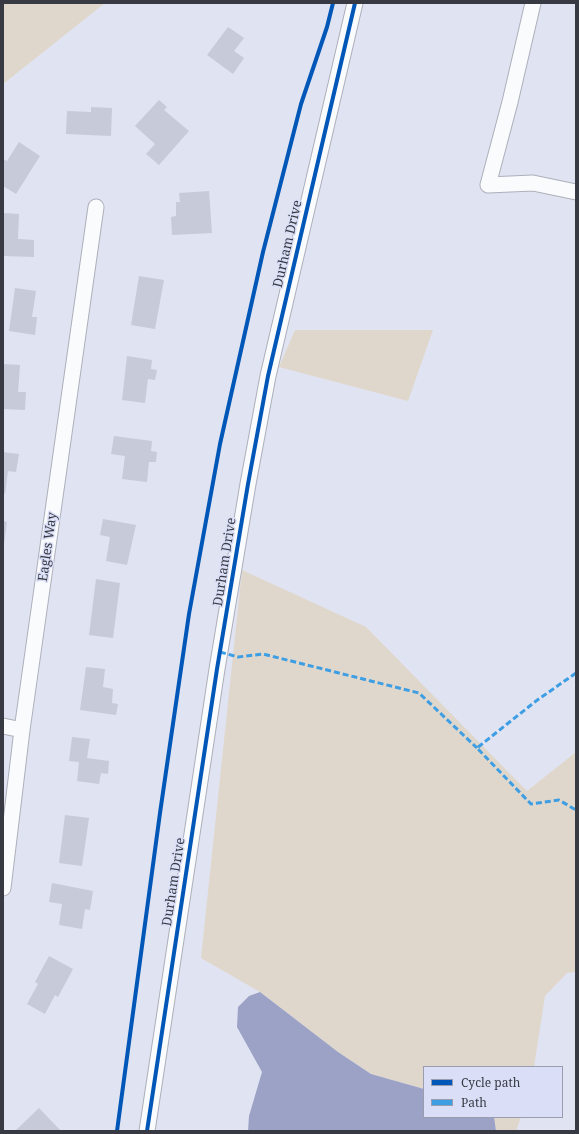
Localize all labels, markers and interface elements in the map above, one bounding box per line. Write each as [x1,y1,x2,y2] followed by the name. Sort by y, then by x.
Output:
[270,199,306,289] street label: Durham Drive
[35,511,61,583] street label: Eagles Way
[210,517,240,607] street label: Durham Drive
[159,837,189,927] street label: Durham Drive
[423,1066,563,1118] legend
[461,1074,520,1091] text: Cycle path
[461,1094,487,1111] text: Path

